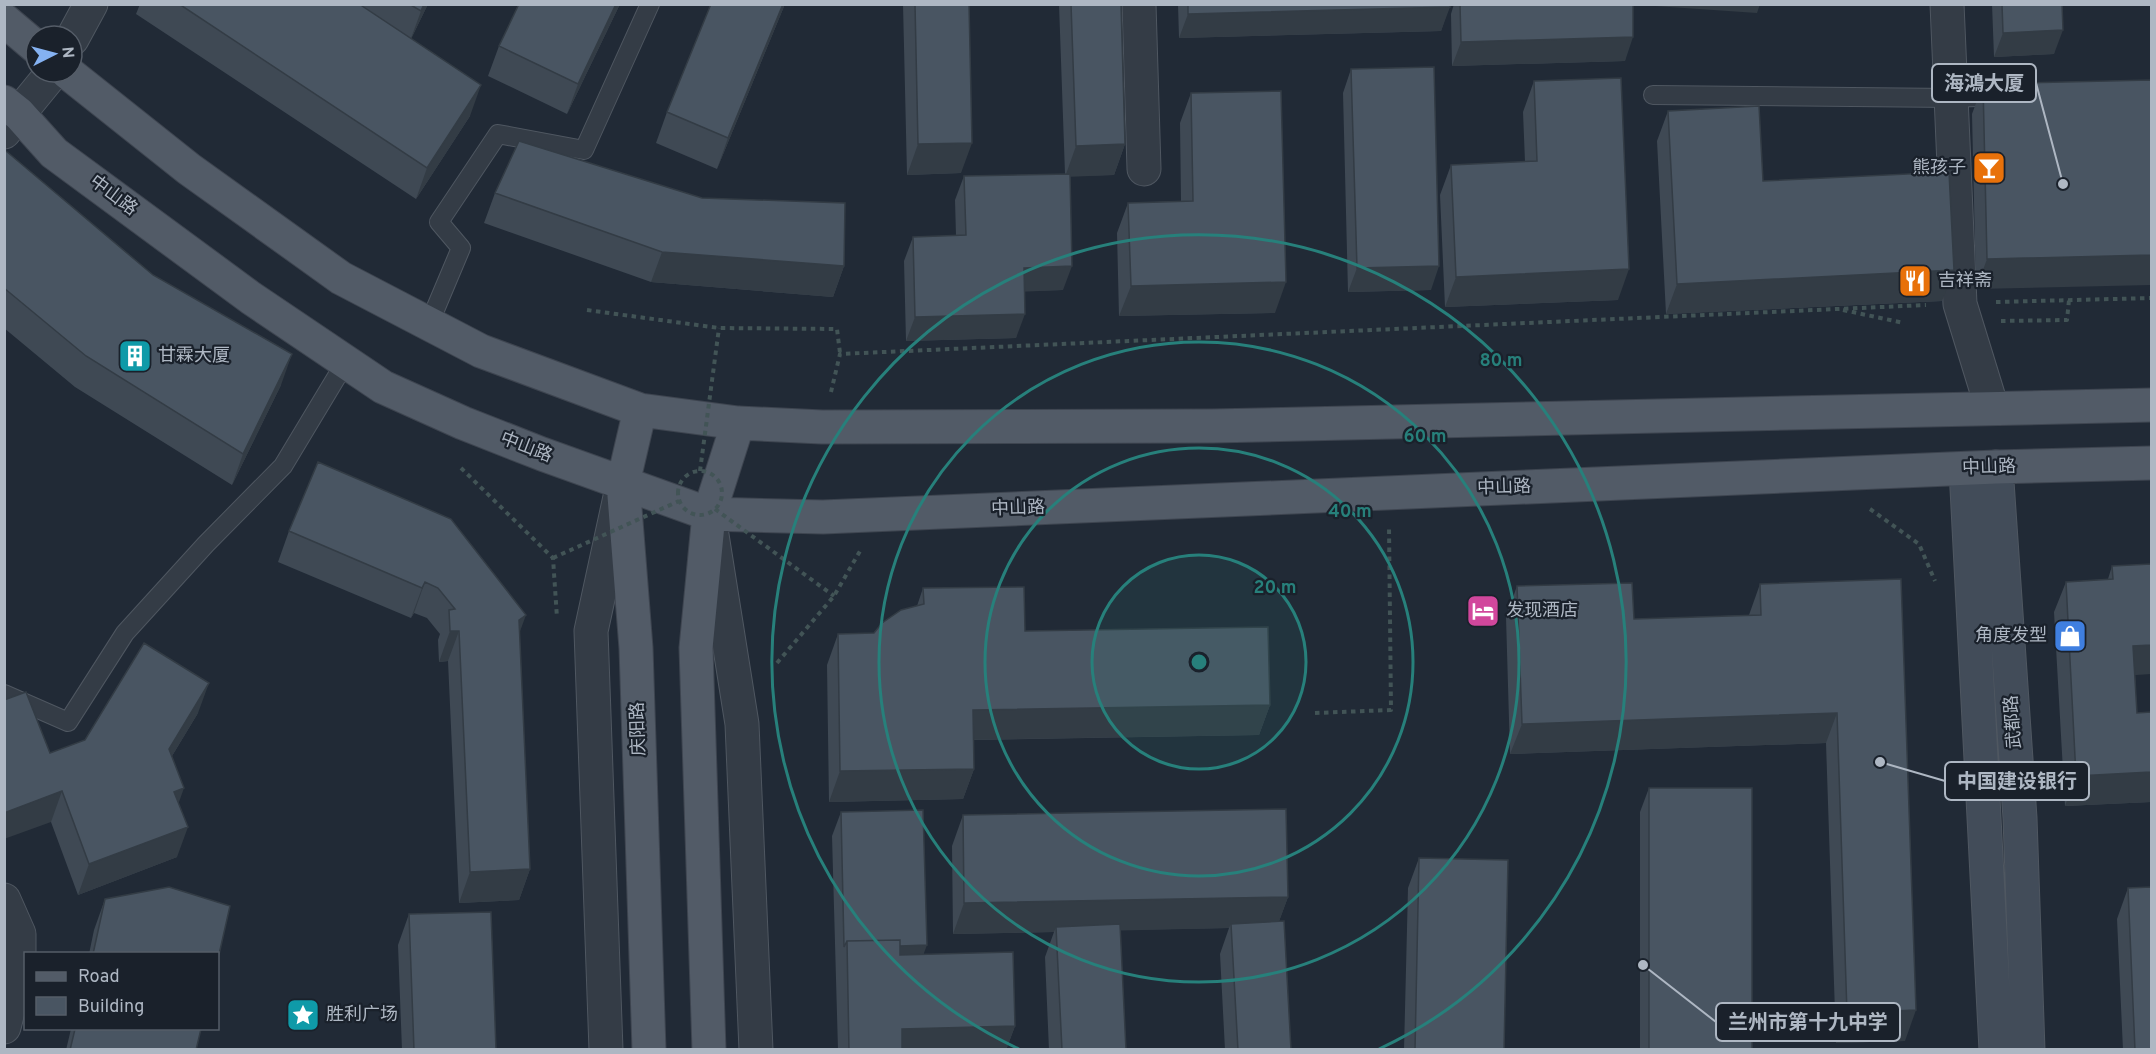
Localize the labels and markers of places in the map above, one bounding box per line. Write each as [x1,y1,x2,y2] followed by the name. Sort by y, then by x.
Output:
[1932,64,2036,102] callout: 海鴻大厦
[1971,150,2007,186] bar icon: 熊孩子
[1912,157,1966,180] place label: 熊孩子
[1897,263,1933,299] restaurant icon: 吉祥斋
[1938,270,1992,293] place label: 吉祥斋
[117,338,153,374] building icon: 甘霖大厦
[158,345,230,368] place label: 甘霖大厦
[1465,593,1501,629] hotel icon: 发现酒店
[1506,600,1578,623] place label: 发现酒店
[2052,618,2088,654] shop icon: 角度发型
[1975,625,2047,648] place label: 角度发型
[1189,652,1209,672] centre of rings
[1945,762,2089,800] callout: 中国建设银行
[285,997,321,1033] place icon: 胜利广场
[1716,1003,1900,1041] callout: 兰州市第十九中学
[326,1004,398,1027] place label: 胜利广场

